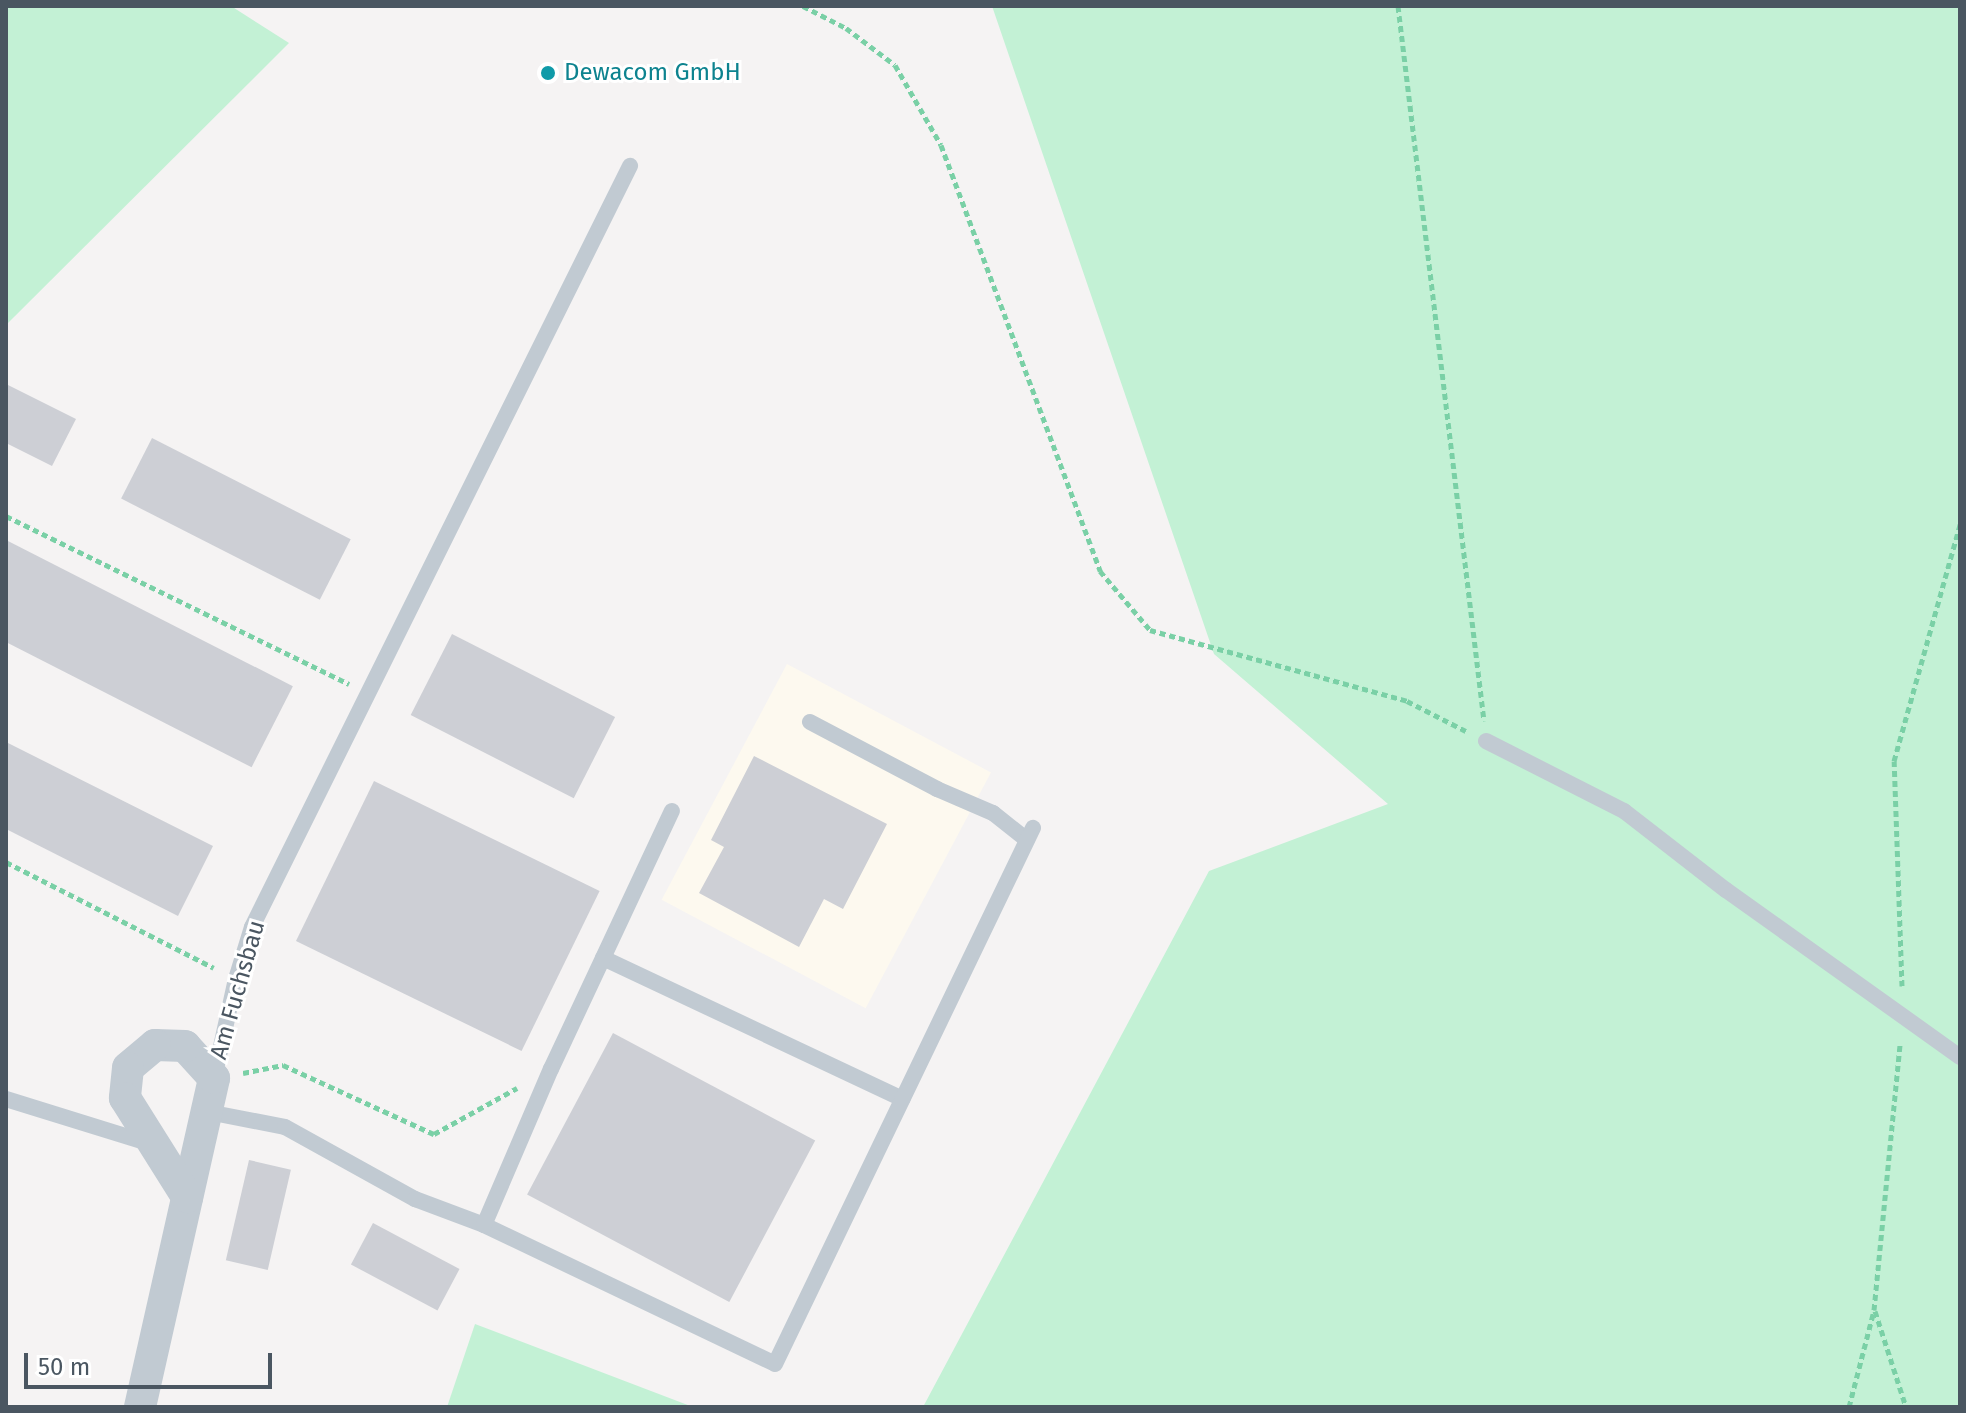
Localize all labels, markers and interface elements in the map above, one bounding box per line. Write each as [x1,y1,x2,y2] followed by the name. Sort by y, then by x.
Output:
[564,59,741,87] place label: Dewacom GmbH
[539,64,557,82] marker: Dewacom GmbH
[204,917,272,1063] street label: Am Fuchsbau
[28,1337,276,1387] scale bar
[38,1353,90,1381] text: 50 m

